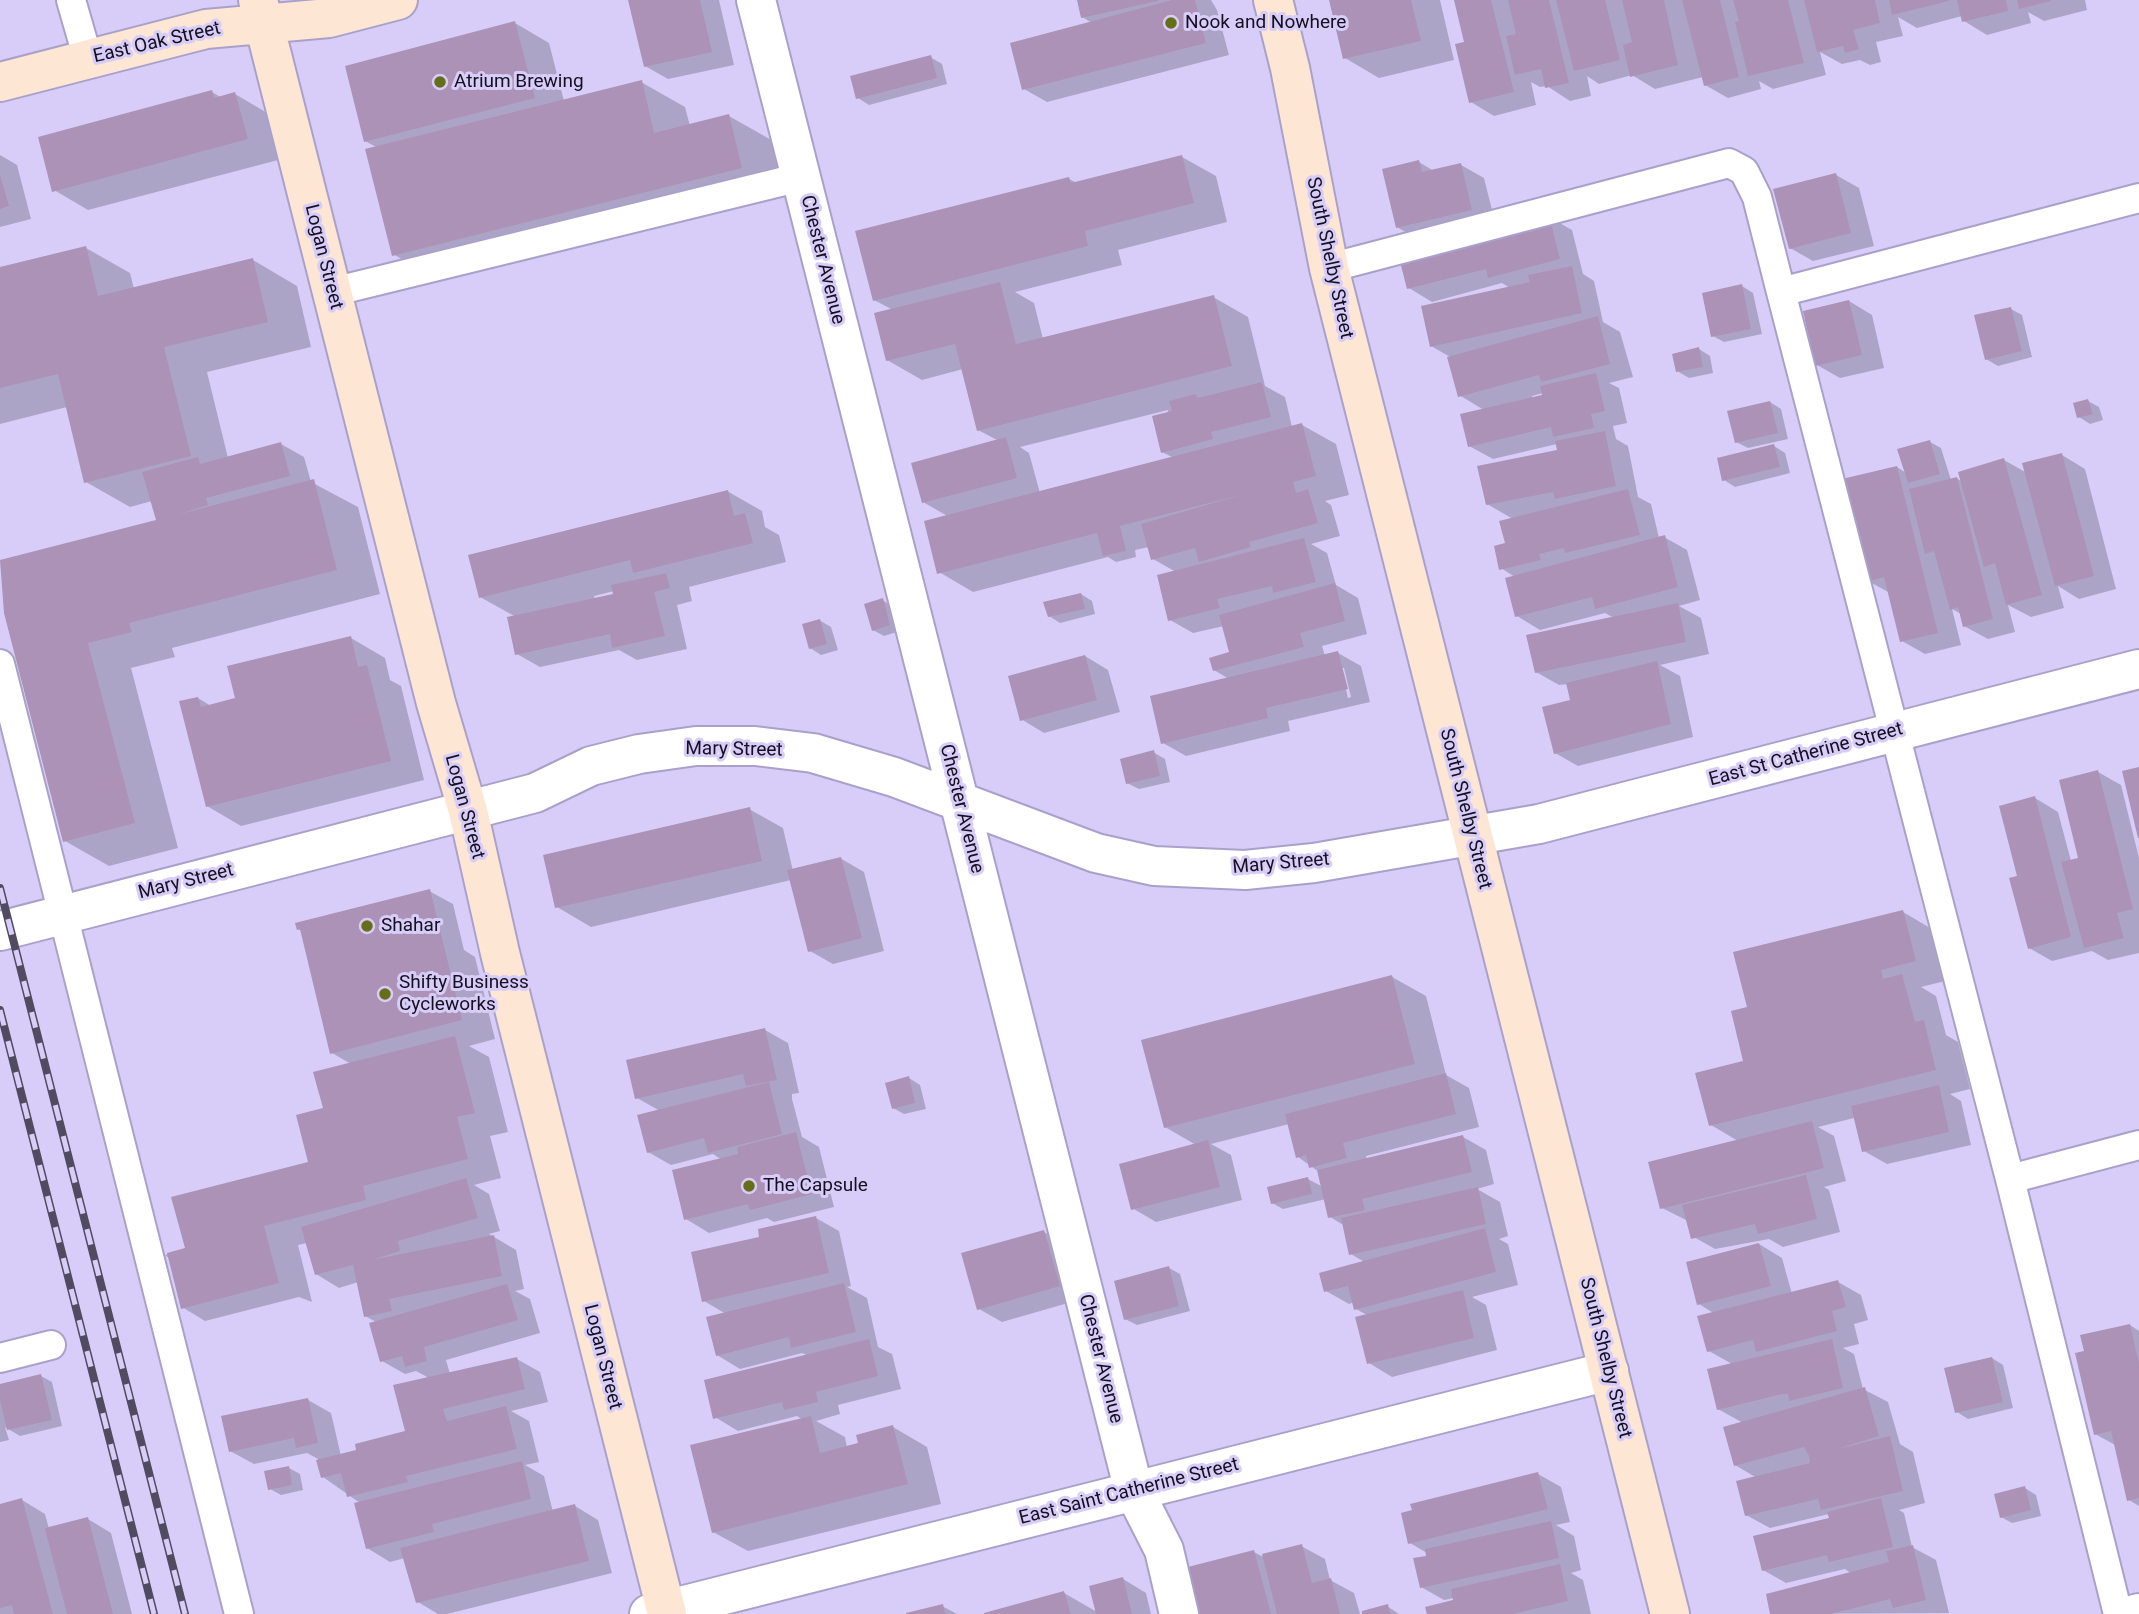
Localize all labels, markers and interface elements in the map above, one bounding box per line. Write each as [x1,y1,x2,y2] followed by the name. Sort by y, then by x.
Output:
[1185,12,1346,34] place label: Nook and Nowhere
[1163,15,1179,31] marker: Nook and Nowhere
[91,17,223,69] street label: East Oak Street
[454,71,584,93] place label: Atrium Brewing
[432,74,448,90] marker: Atrium Brewing
[1301,175,1357,341] street label: South Shelby Street
[795,193,849,327] street label: Chester Avenue
[299,202,347,312] street label: Logan Street
[1706,718,1906,792] street label: East St Catherine Street
[1434,726,1496,892] street label: South Shelby Street
[685,738,783,762] street label: Mary Street
[934,742,988,876] street label: Chester Avenue
[439,752,489,862] street label: Logan Street
[1232,848,1330,880] street label: Mary Street
[136,859,236,905] street label: Mary Street
[381,915,440,937] place label: Shahar
[359,918,375,934] marker: Shahar
[399,972,529,1016] place label: Shifty Business Cycleworks
[377,986,393,1002] marker: Shifty Business Cycleworks
[763,1175,868,1197] place label: The Capsule
[741,1178,757,1194] marker: The Capsule
[1574,1275,1636,1441] street label: South Shelby Street
[1073,1292,1127,1426] street label: Chester Avenue
[578,1302,626,1412] street label: Logan Street
[1017,1454,1241,1530] street label: East Saint Catherine Street

